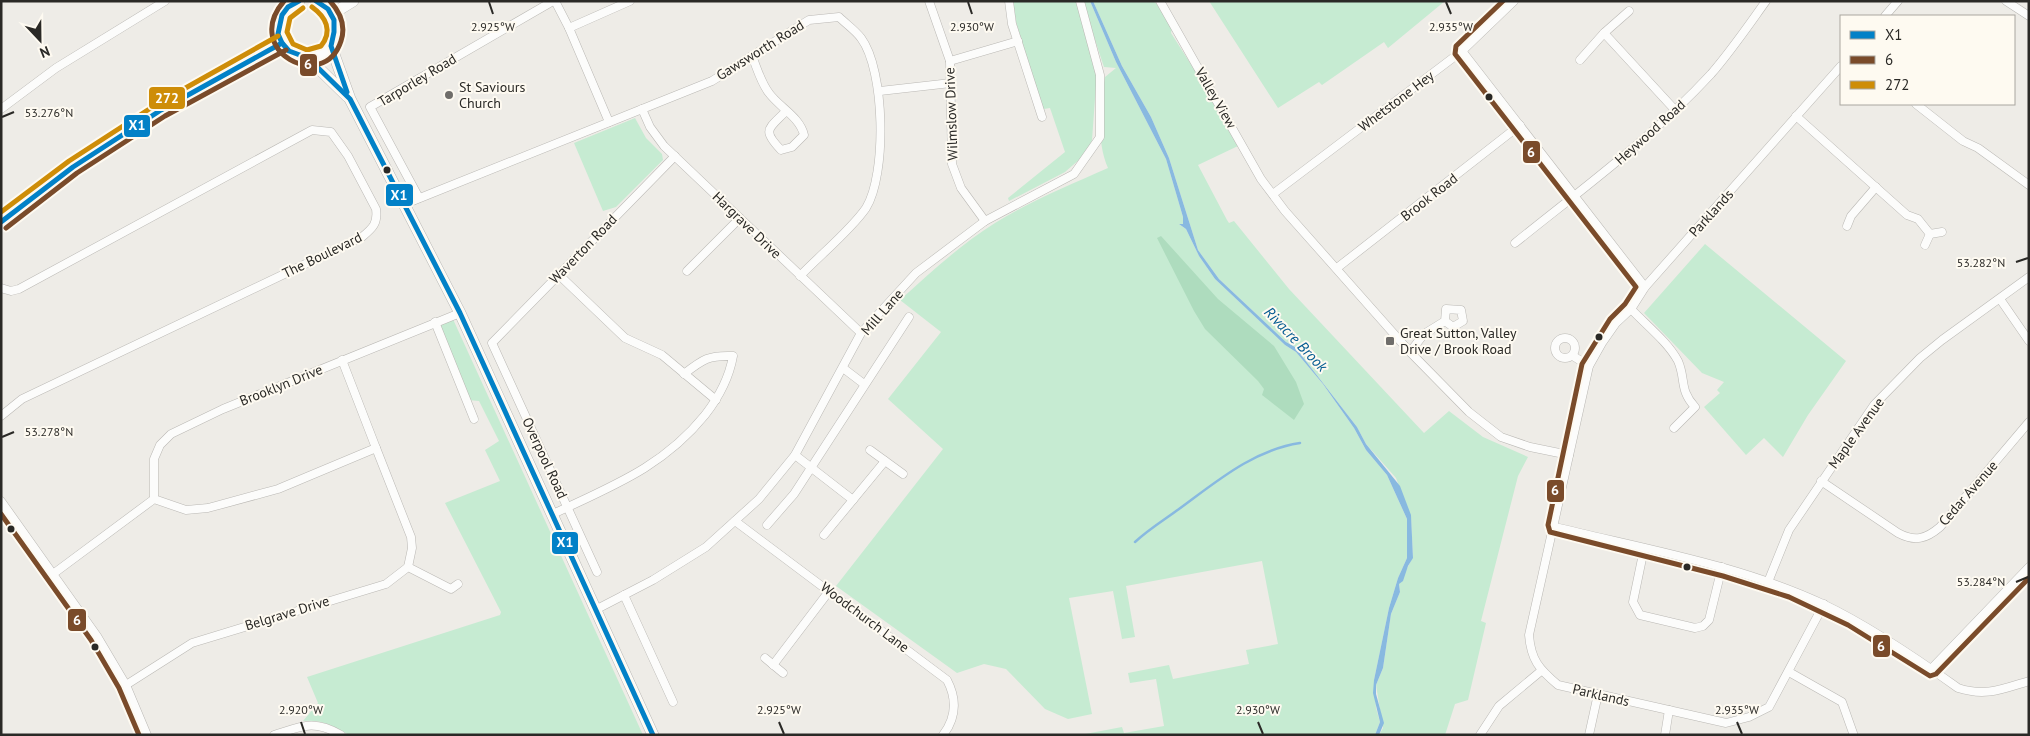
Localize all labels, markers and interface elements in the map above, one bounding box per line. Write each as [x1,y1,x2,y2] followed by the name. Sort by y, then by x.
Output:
[15,15,65,65] north arrow
[1840,15,2015,105] legend
[713,16,807,84] street label: Gawsworth Road
[471,19,515,34] text: 2.925°W
[950,19,994,34] text: 2.930°W
[1429,19,1473,34] text: 2.935°W
[1885,25,1902,44] text: X1
[37,42,53,62] text: N
[375,50,459,110] street label: Tarporley Road
[1885,50,1893,69] text: 6
[299,53,318,77] line badge: 6
[304,55,312,73] text: 6
[1191,63,1241,132] street label: Valley View
[1355,66,1438,135] street label: Whetstone Hey
[940,67,962,161] street label: Wilmslow Drive
[1885,75,1910,94] text: 272
[459,78,526,112] place label: St Saviours Church
[148,86,186,110] line badge: 272
[155,89,179,107] text: 272
[443,89,455,101] marker: St Saviours Church
[1484,92,1494,102] unlabelled marker
[1611,96,1689,168] street label: Heywood Road
[25,105,73,120] text: 53.276°N
[123,114,151,138] line badge: X1
[129,116,145,134] text: X1
[1522,140,1541,164] line badge: 6
[1527,143,1535,161] text: 6
[382,165,392,175] unlabelled marker
[1397,169,1461,225] street label: Brook Road
[385,183,414,207] line badge: X1
[1685,185,1737,241] street label: Parklands
[391,186,407,204] text: X1
[709,188,785,262] street label: Hargrave Drive
[545,210,621,288] street label: Waverton Road
[279,228,365,282] street label: The Boulevard
[1957,255,2005,270] text: 53.282°N
[857,285,907,339] street label: Mill Lane
[1260,303,1333,376] water label: Rivacre Brook
[1400,324,1517,358] place label: Great Sutton, Valley Drive / Brook Road
[1594,332,1604,342] unlabelled marker
[1384,335,1396,347] marker: Great Sutton, Valley Drive / Brook Road
[237,360,325,410] street label: Brooklyn Drive
[1824,394,1888,472] street label: Maple Avenue
[518,414,572,502] street label: Overpool Road
[25,424,73,439] text: 53.278°N
[1935,457,2001,529] street label: Cedar Avenue
[1546,479,1565,503] line badge: 6
[1551,481,1559,499] text: 6
[6,524,16,534] unlabelled marker
[551,531,579,555] line badge: X1
[557,533,573,551] text: X1
[1682,562,1692,572] unlabelled marker
[1957,574,2005,589] text: 53.284°N
[817,578,913,656] street label: Woodchurch Lane
[243,592,331,634] street label: Belgrave Drive
[67,608,87,632] line badge: 6
[73,611,81,629] text: 6
[1872,634,1891,658] line badge: 6
[1877,637,1885,655] text: 6
[90,642,100,652] unlabelled marker
[1571,680,1631,710] street label: Parklands
[279,702,323,717] text: 2.920°W
[757,702,801,717] text: 2.925°W
[1236,702,1280,717] text: 2.930°W
[1715,702,1759,717] text: 2.935°W

